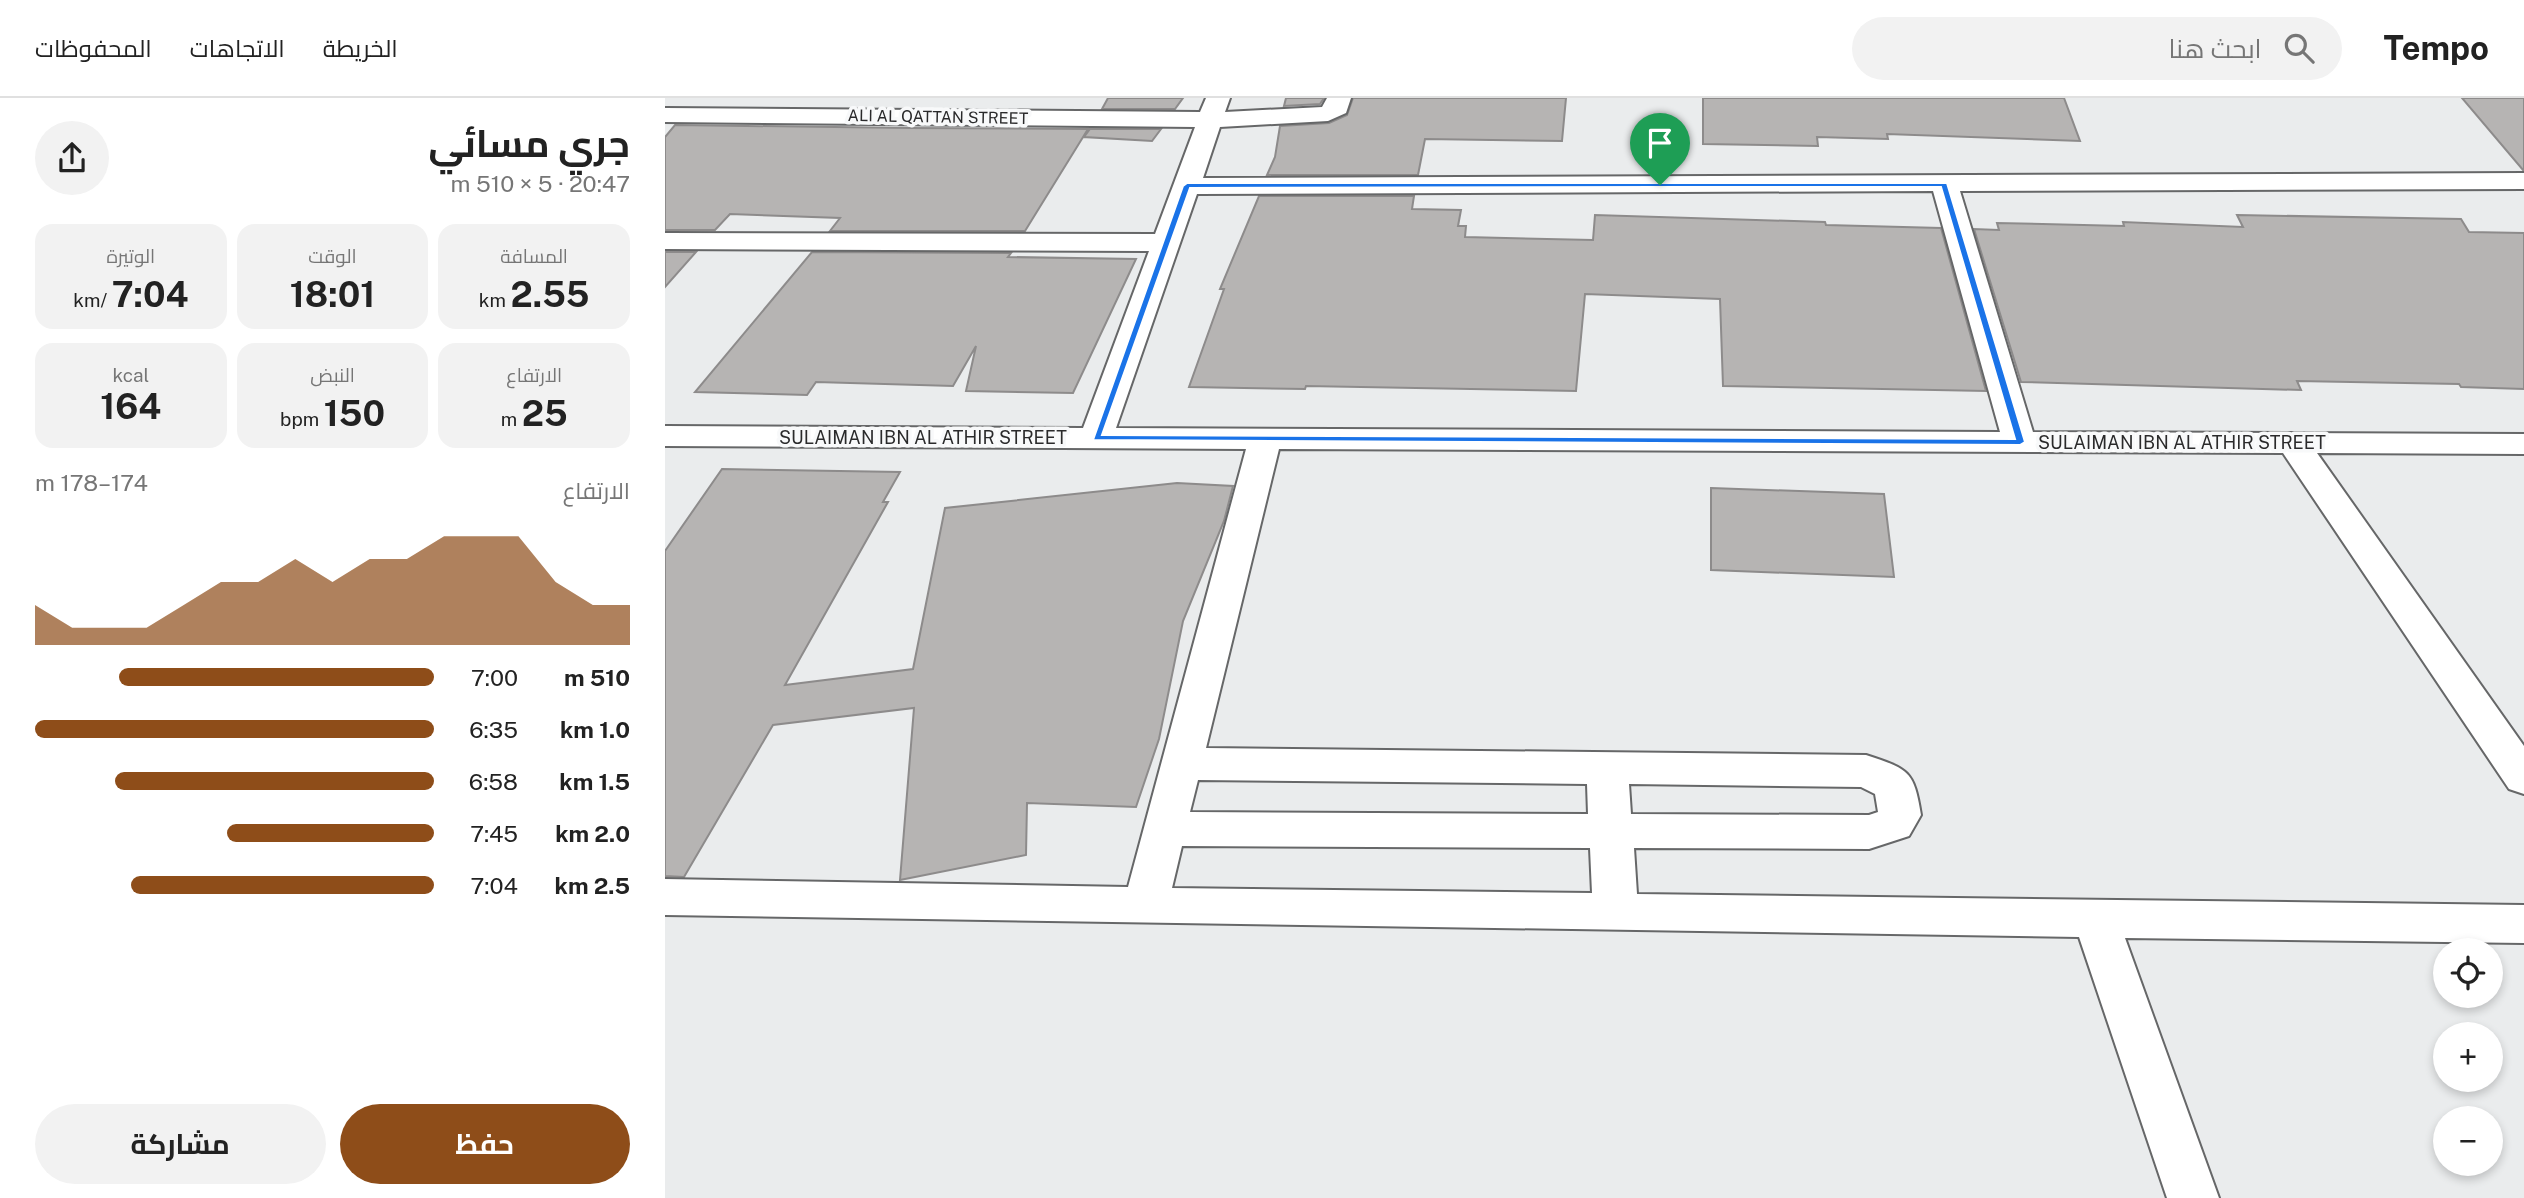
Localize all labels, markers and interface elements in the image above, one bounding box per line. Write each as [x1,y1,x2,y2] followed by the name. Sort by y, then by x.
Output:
[1852,17,2342,80] search box
[2280,29,2318,67] icon: search
[2384,29,2489,67] text: Tempo
[2168,33,2262,64] text: ابحث هنا
[35,34,152,62] text: المحفوظات
[190,34,285,62] text: الاتجاهات
[323,34,398,62] text: الخريطة
[848,106,1029,128] street label: ALI AL QATTAN STREET
[1630,113,1690,185] pin
[35,121,109,195] button: share
[428,121,630,166] text: جري مسائي
[1641,124,1679,162] icon: arrive
[451,170,630,197] text: 20:47 · 5 × 510 m
[106,245,155,267] text: الوتيرة
[308,245,357,267] text: الوقت
[500,245,568,267] text: المسافة
[112,274,188,315] text: 7:04
[290,274,375,315] text: 18:01
[511,274,590,315] text: 2.55
[73,289,112,311] text: /km
[479,289,511,311] text: km
[112,364,149,386] text: kcal
[310,364,355,386] text: النبض
[506,364,562,386] text: الارتفاع
[100,386,161,427] text: 164
[324,393,385,434] text: 150
[522,393,568,434] text: 25
[280,408,324,430] text: bpm
[501,408,522,430] text: m
[779,427,1067,448] street label: SULAIMAN IBN AL ATHIR STREET
[2038,432,2326,453] street label: SULAIMAN IBN AL ATHIR STREET
[35,469,148,496] text: 174–178 m
[563,477,630,504] text: الارتفاع
[471,664,518,691] text: 7:00
[564,664,630,691] text: 510 m
[469,716,518,743] text: 6:35
[560,716,630,743] text: 1.0 km
[469,768,518,795] text: 6:58
[559,768,630,795] text: 1.5 km
[470,820,518,847] text: 7:45
[555,820,630,847] text: 2.0 km
[471,872,518,899] text: 7:04
[555,872,630,899] text: 2.5 km
[2433,938,2503,1176] map controls
[2433,938,2503,1008] button: locate
[2433,1022,2503,1092] button: +
[35,1104,326,1184] button: مشاركة
[340,1104,630,1184] button: حفظ
[2433,1106,2503,1176] button: −

